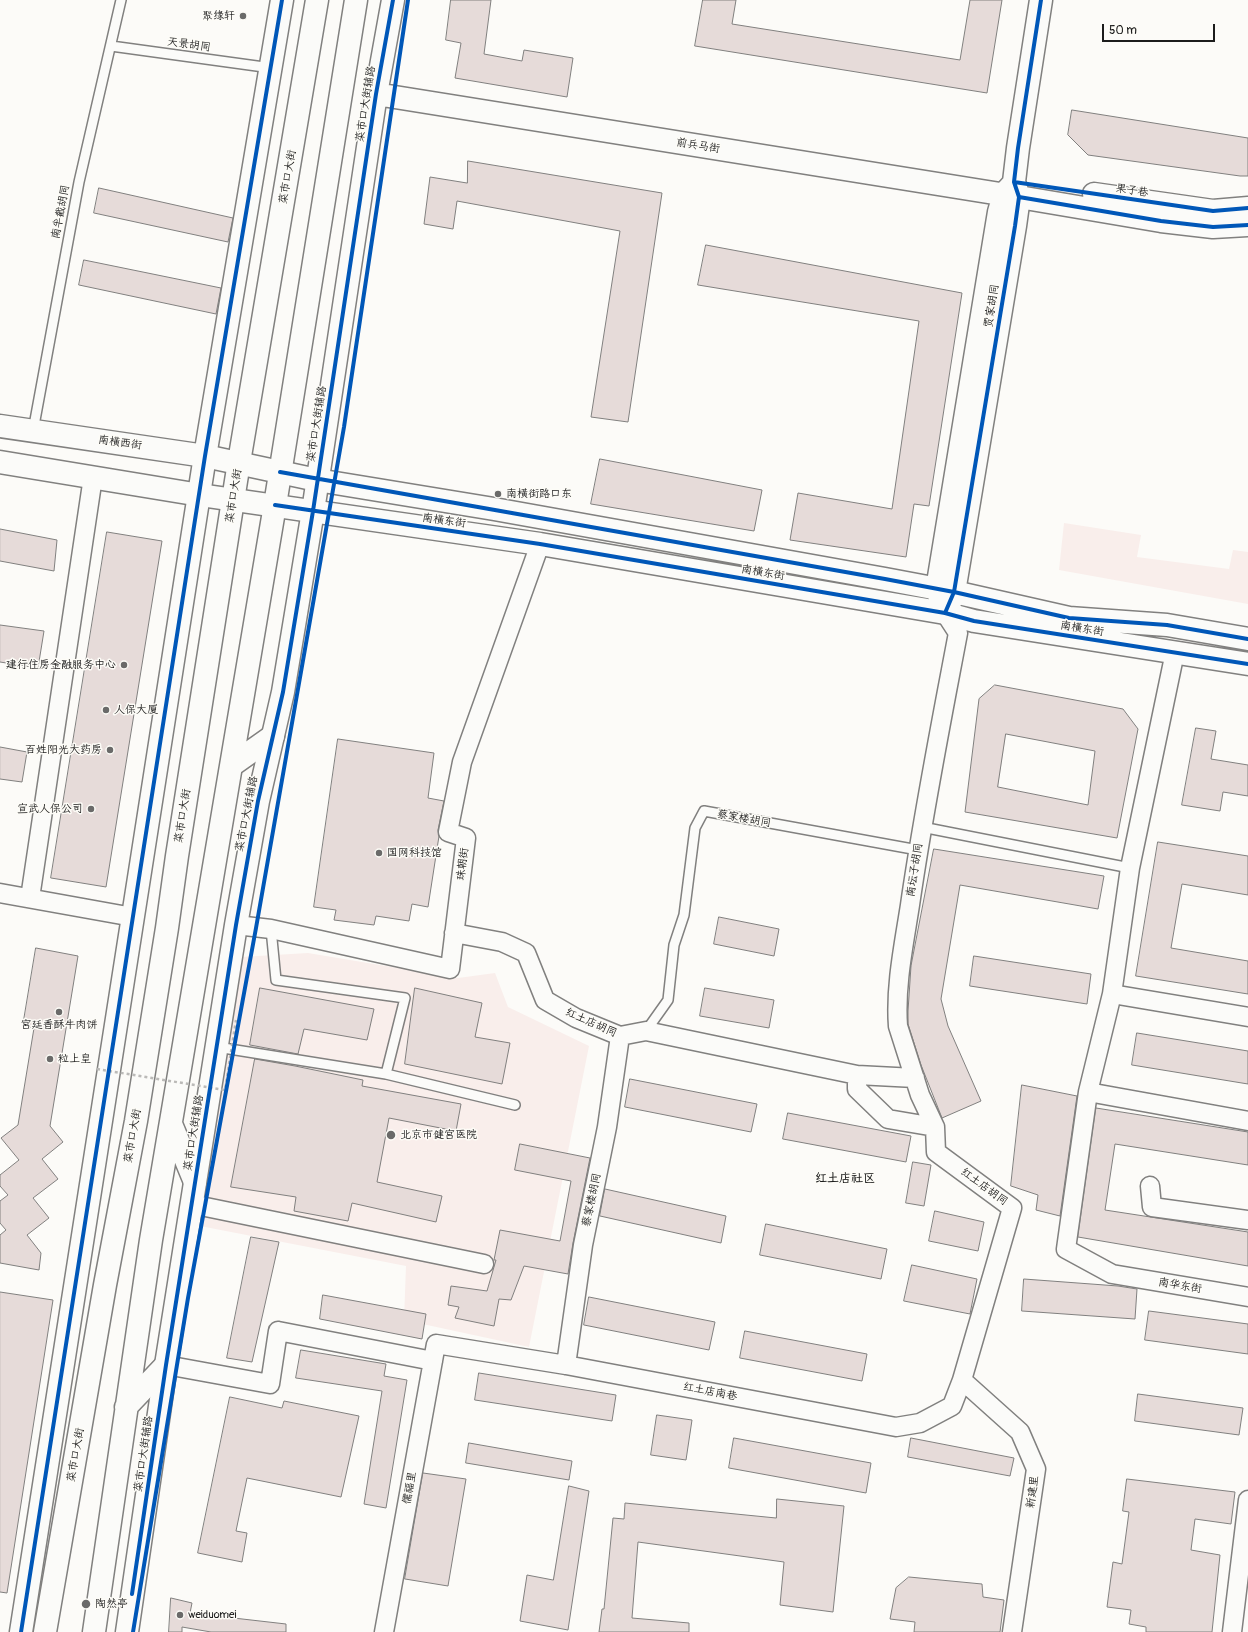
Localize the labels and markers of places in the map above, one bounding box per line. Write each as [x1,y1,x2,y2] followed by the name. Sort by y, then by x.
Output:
[202,9,235,23] place label: 聚缘轩
[238,11,248,21] marker: 聚缘轩
[506,487,572,501] place label: 南横街路口东
[493,489,503,499] marker: 南横街路口东
[6,658,116,672] place label: 建行住房金融服务中心
[119,660,129,670] marker: 建行住房金融服务中心
[114,703,158,717] place label: 人保大厦
[101,705,111,715] marker: 人保大厦
[25,743,102,757] place label: 百姓阳光大药房
[105,745,115,755] marker: 百姓阳光大药房
[17,802,83,816] place label: 宣武人保公司
[86,804,96,814] marker: 宣武人保公司
[387,846,442,860] place label: 国网科技馆
[374,848,384,858] marker: 国网科技馆
[54,1007,64,1017] marker: 宫廷香酥牛肉饼
[21,1018,97,1032] place label: 宫廷香酥牛肉饼
[58,1052,91,1066] place label: 粒上皇
[45,1054,55,1064] marker: 粒上皇
[400,1128,477,1142] place label: 北京市健宫医院
[385,1129,397,1141] marker: 北京市健宫医院
[95,1597,128,1611] place label: 陶然亭
[80,1598,92,1610] marker: 陶然亭
[188,1608,236,1622] place label: weiduomei
[175,1610,185,1620] marker: weiduomei

